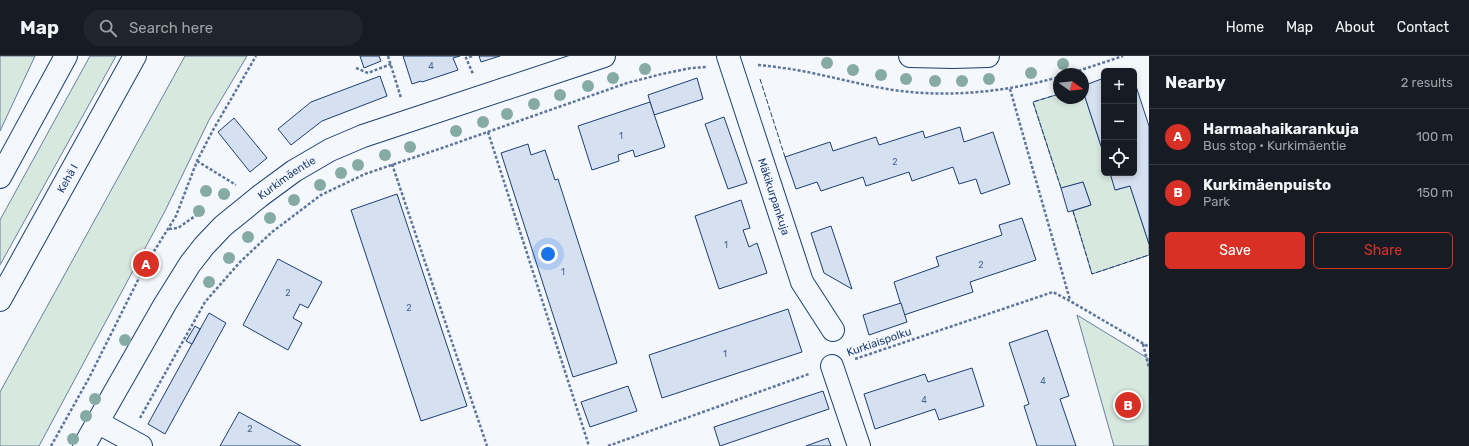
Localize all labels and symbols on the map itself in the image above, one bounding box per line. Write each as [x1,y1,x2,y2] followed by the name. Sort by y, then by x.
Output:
[428,61,434,71] house number: 4
[1053,68,1089,104] north arrow
[619,131,623,141] house number: 1
[255,153,318,202] street label: Kurkimäentie
[755,157,793,237] street label: Mäkikurpankuja
[892,157,898,167] house number: 2
[54,162,80,195] street label: Kehä I
[724,240,728,250] house number: 1
[538,244,558,264] your location
[133,249,159,279] pin: A
[978,260,984,270] house number: 2
[561,267,565,277] house number: 1
[285,288,291,298] house number: 2
[406,303,412,313] house number: 2
[845,325,913,359] street label: Kurkiaispolku
[723,349,727,359] house number: 1
[1040,376,1046,386] house number: 4
[1115,390,1141,420] pin: B
[921,395,927,405] house number: 4
[247,424,253,434] house number: 2

